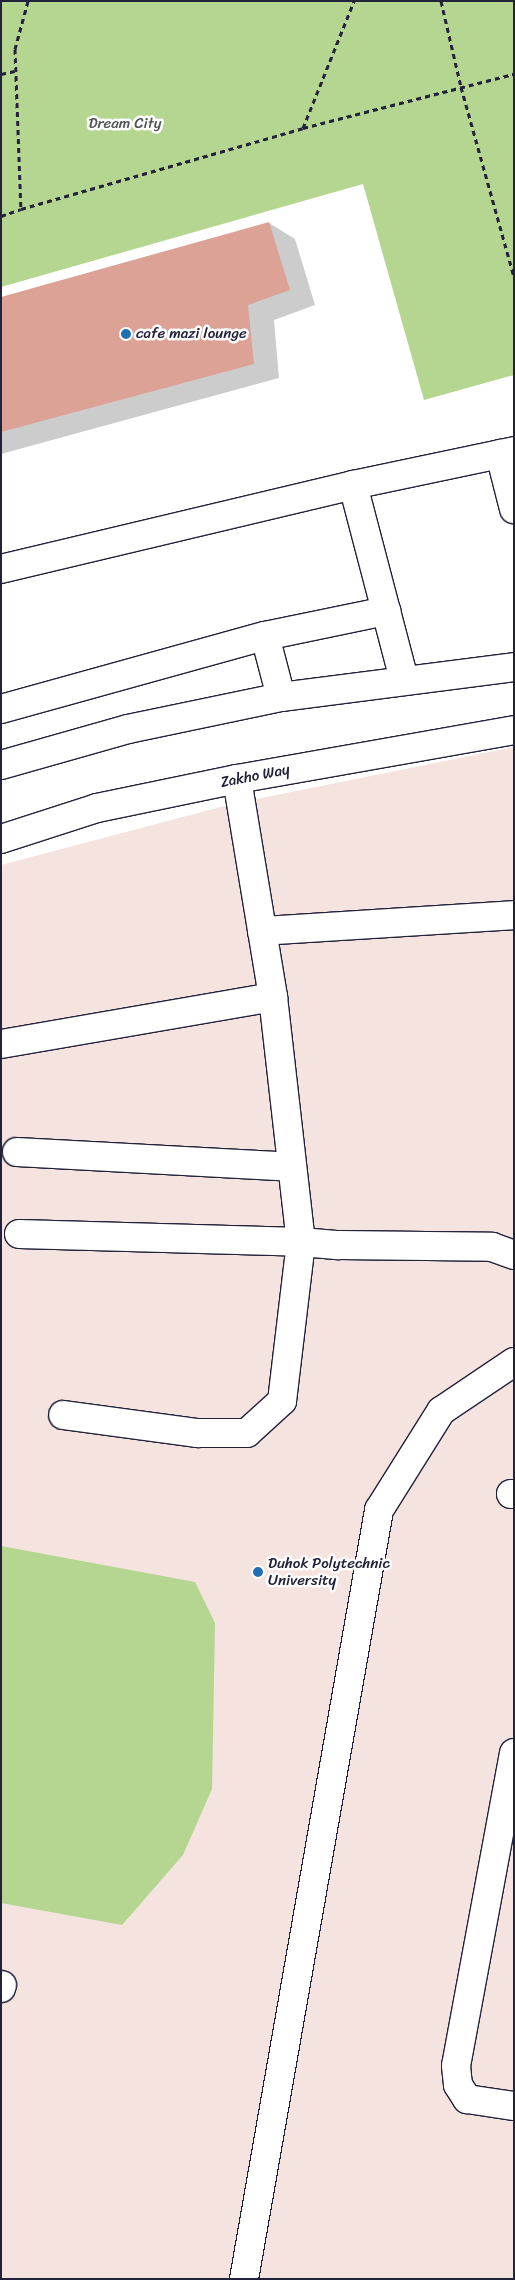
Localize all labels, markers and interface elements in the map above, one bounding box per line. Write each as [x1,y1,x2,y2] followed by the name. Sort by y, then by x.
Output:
[88,115,162,133] park label: Dream City
[136,325,246,343] place label: cafe mazi lounge
[120,328,132,340] marker: cafe mazi lounge
[219,760,291,792] street label: Zakho Way
[268,1554,390,1589] place label: Duhok Polytechnic University
[252,1566,264,1578] marker: Duhok Polytechnic University

